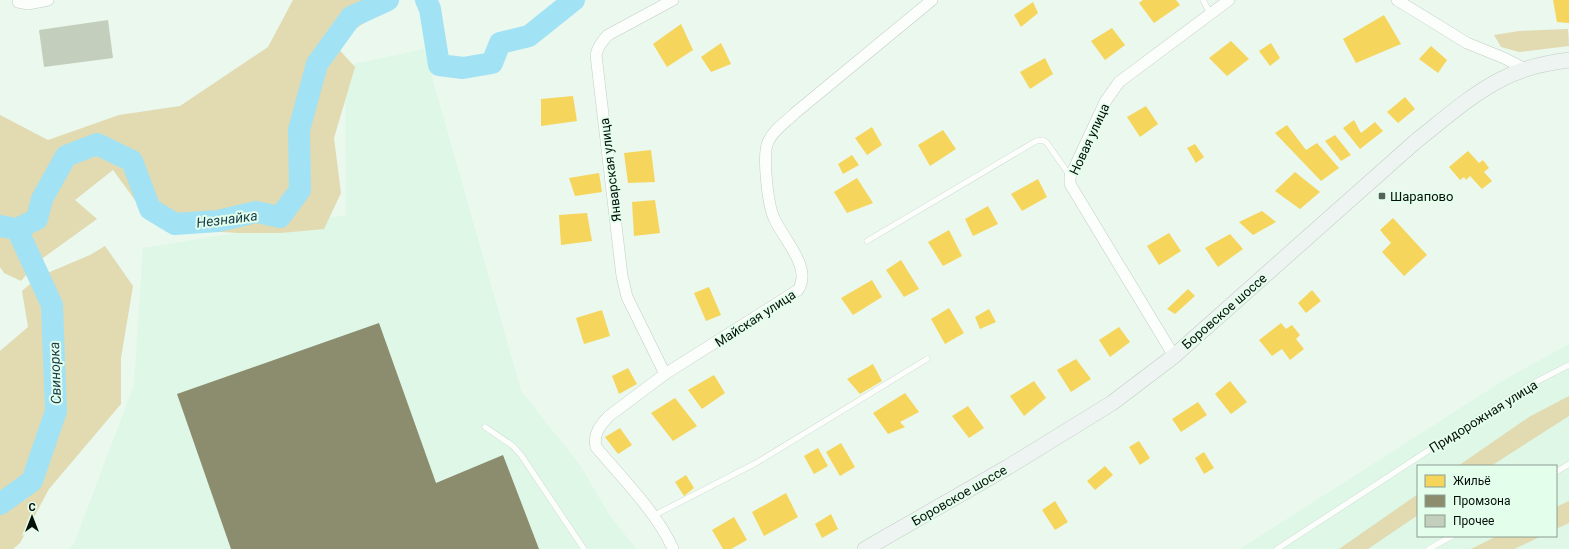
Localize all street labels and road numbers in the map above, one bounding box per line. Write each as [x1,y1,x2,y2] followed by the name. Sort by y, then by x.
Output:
[1066,101,1113,177] street label: Новая улица
[597,117,624,223] street label: Январская улица
[1179,270,1270,352] street label: Боровское шоссе
[712,287,798,350] street label: Майская улица
[1426,377,1540,456] street label: Придорожная улица
[909,462,1010,529] street label: Боровское шоссе

